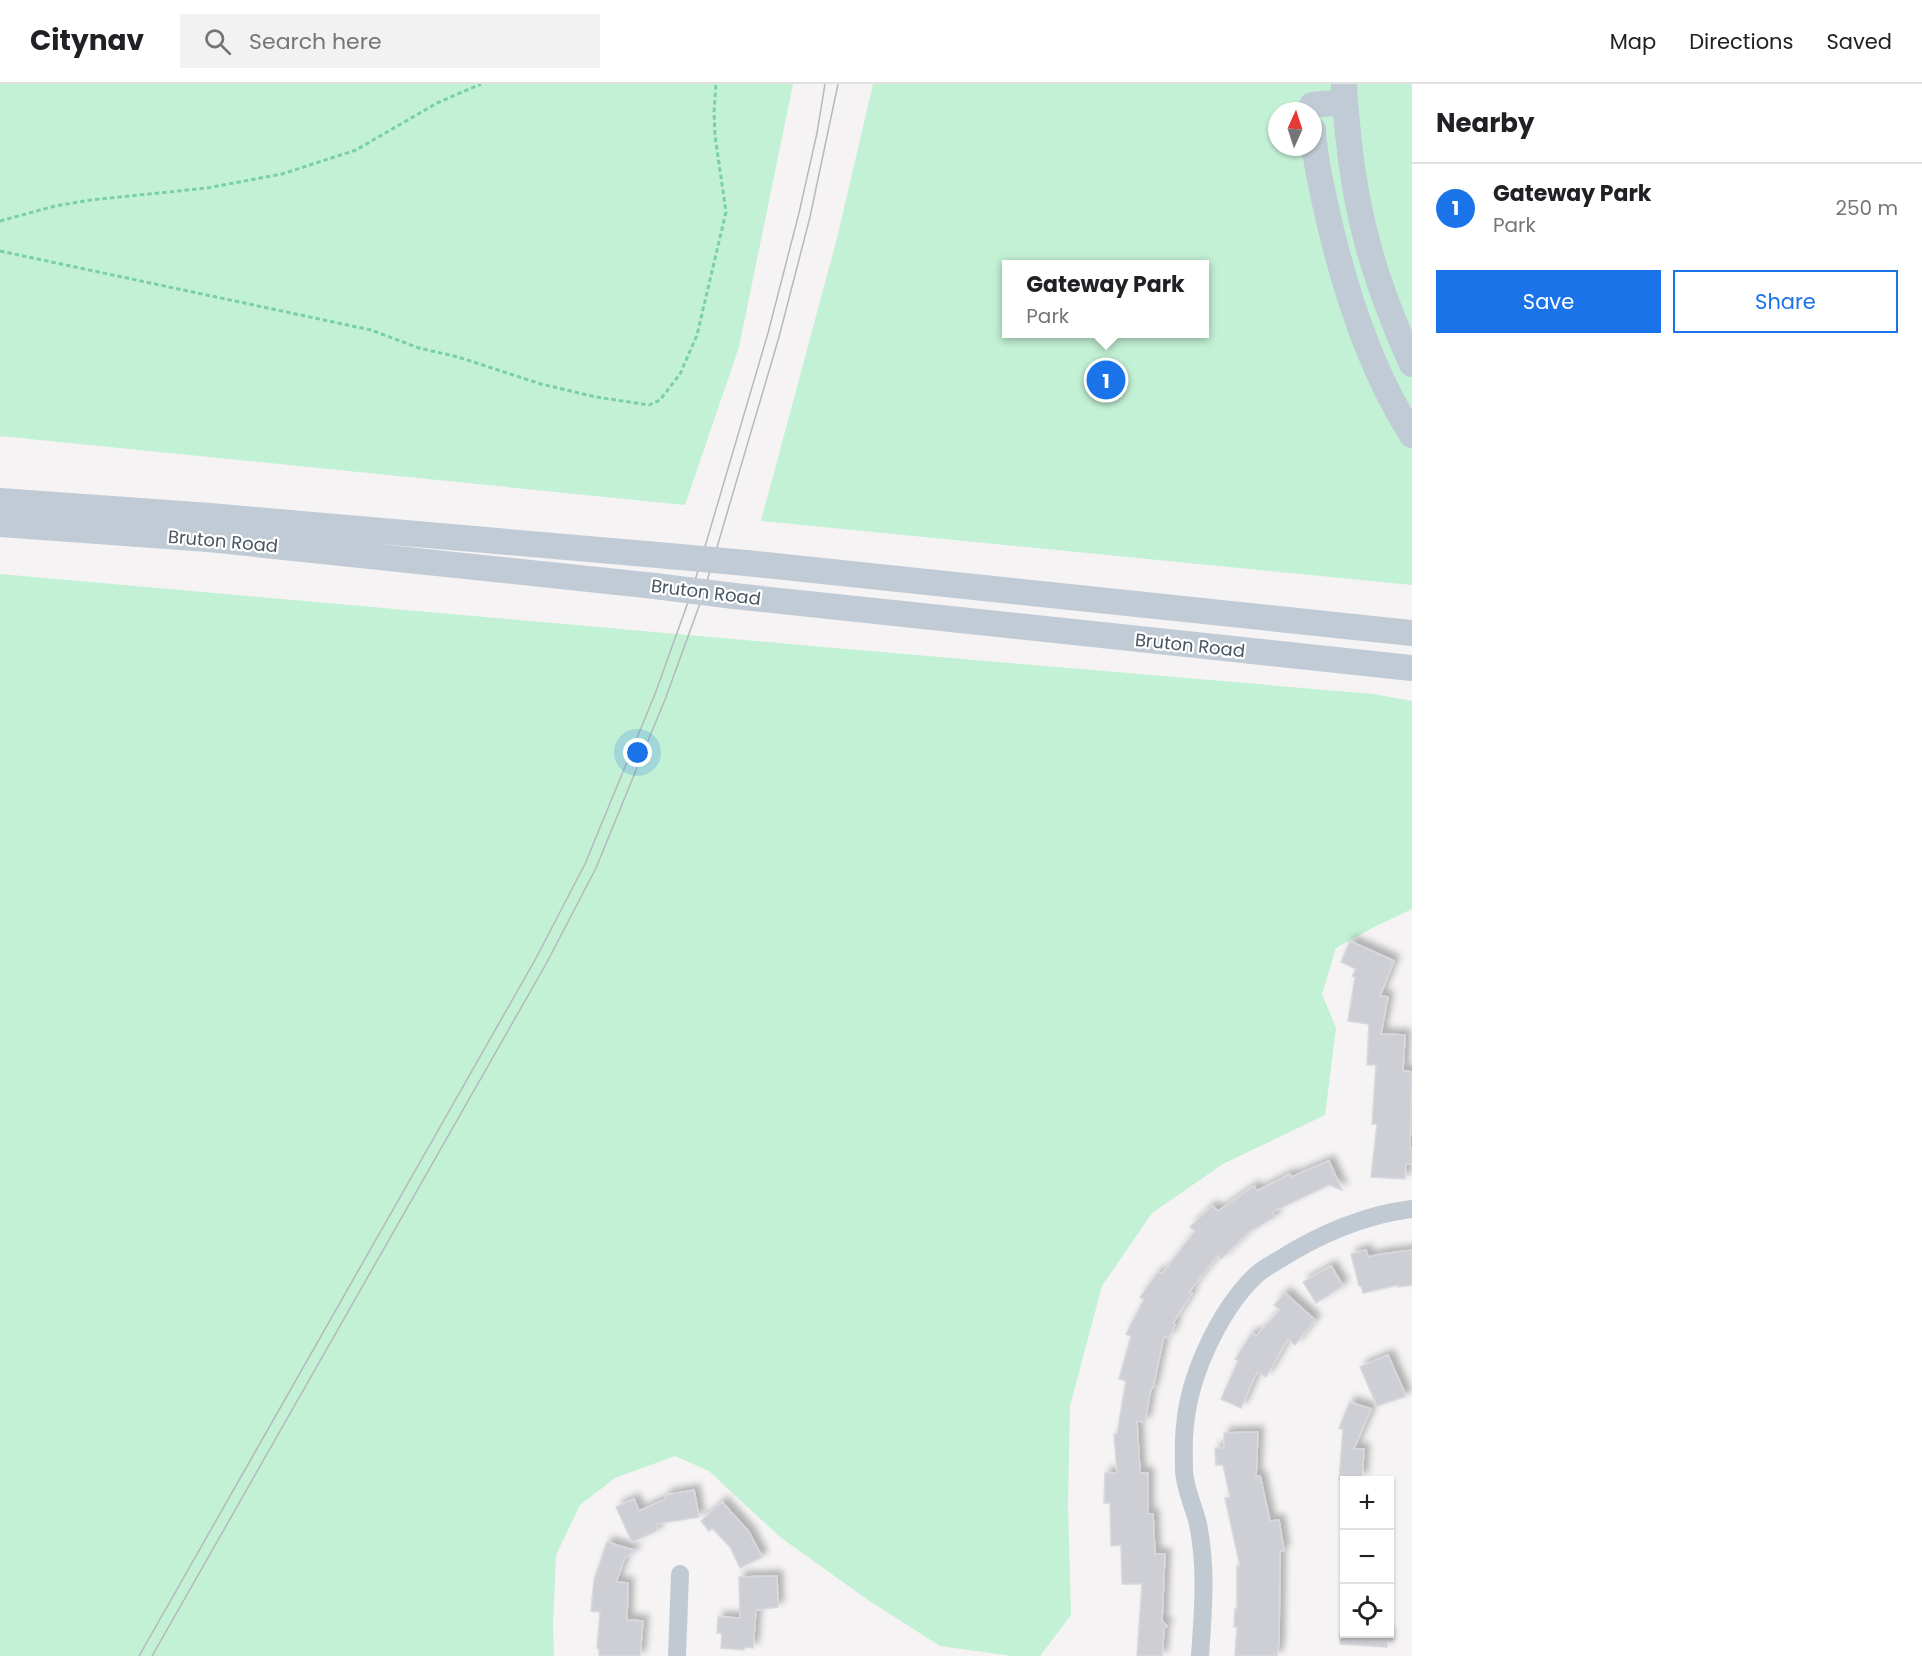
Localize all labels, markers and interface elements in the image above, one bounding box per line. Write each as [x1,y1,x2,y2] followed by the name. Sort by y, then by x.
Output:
[180,14,600,68] search box
[30,21,144,60] text: Citynav
[201,25,234,58] icon: search
[249,26,382,57] text: Search here
[1610,27,1656,56] text: Map
[1689,27,1793,56] text: Directions
[1826,27,1892,56] text: Saved
[1268,102,1322,156] north arrow
[1436,105,1534,141] text: Nearby
[1493,178,1651,209] text: Gateway Park
[1452,194,1459,222] text: 1
[1835,194,1898,222] text: 250 m
[1493,211,1536,239] text: Park
[1002,260,1209,338] popup
[1026,269,1185,300] text: Gateway Park
[1436,270,1661,333] button: Save
[1673,270,1898,333] button: Share
[1026,302,1069,330] text: Park
[1086,358,1126,402] pin: 1
[167,524,279,558] street label: Bruton Road
[650,573,762,611] street label: Bruton Road
[1134,627,1246,663] street label: Bruton Road
[623,738,652,767] your location
[1340,1476,1394,1638] map controls
[1340,1476,1394,1530] button: +
[1340,1530,1394,1584] button: −
[1340,1584,1394,1638] button: locate

